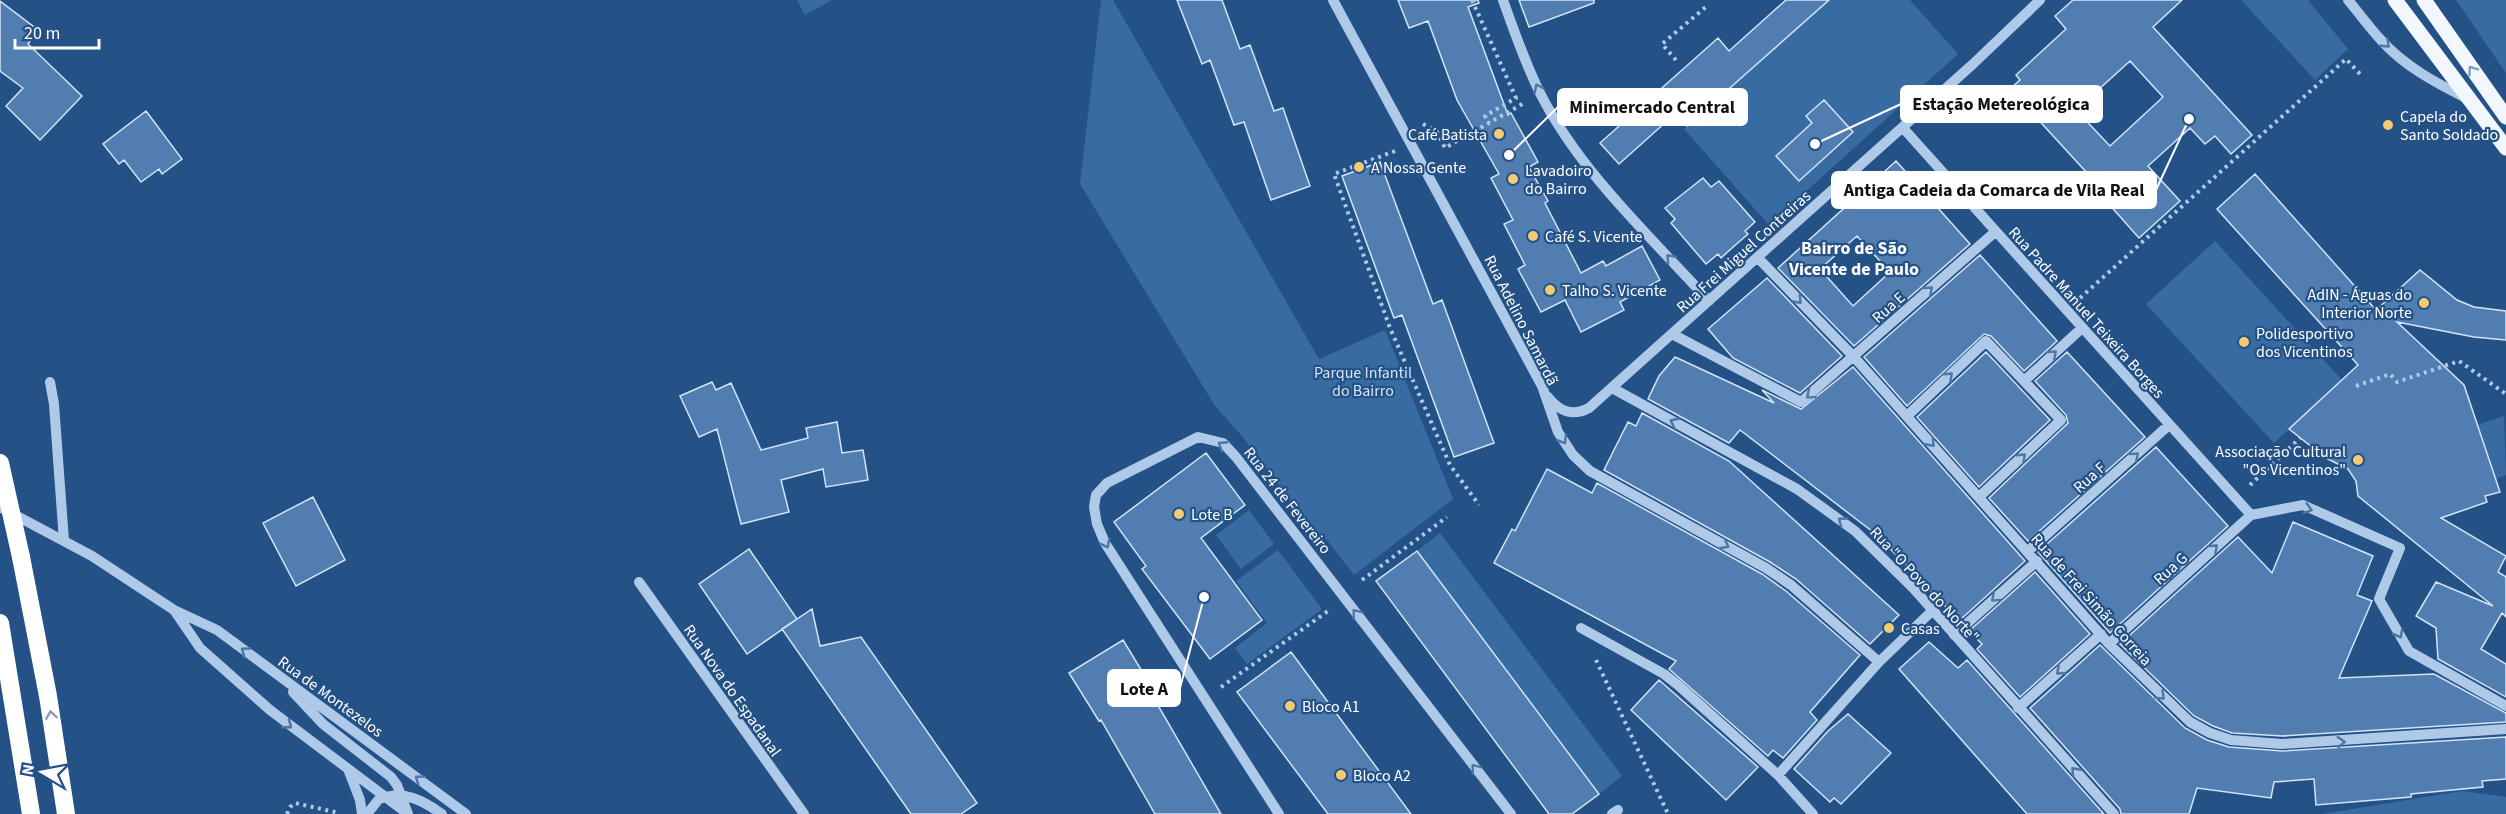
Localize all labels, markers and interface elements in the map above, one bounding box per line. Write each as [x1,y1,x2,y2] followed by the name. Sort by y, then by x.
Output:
[15,12,99,50] scale bar
[24,21,60,46] text: 20 m
[2379,37,2389,48] one-way arrow
[2468,65,2479,76] one-way arrow
[1533,83,1545,94] one-way arrow
[1901,86,2102,122] callout: Estação Metereológica
[1558,89,1747,125] callout: Minimercado Central
[1912,92,2090,117] text: Estação Metereológica
[1569,95,1735,120] text: Minimercado Central
[2400,106,2498,146] place label: Capela do Santo Soldado
[2381,118,2395,132] marker: Capela do Santo Soldado
[1408,124,1487,146] place label: Café Batista
[1492,127,1506,141] marker: Café Batista
[1371,157,1466,179] place label: A Nossa Gente
[1352,160,1366,174] marker: A Nossa Gente
[1525,160,1592,200] place label: Lavadoiro do Bairro
[1506,172,1520,186] marker: Lavadoiro do Bairro
[1832,172,2156,208] callout: Antiga Cadeia da Comarca de Vila Real
[1843,178,2144,203] text: Antiga Cadeia da Comarca de Vila Real
[1672,185,1816,318] street label: Rua Frei Miguel Contreiras
[2003,222,2170,403] street label: Rua Padre Manuel Teixeira Borges
[1545,226,1643,248] place label: Café S. Vicente
[1526,229,1540,243] marker: Café S. Vicente
[1788,236,1919,282] district label: Bairro de São Vicente de Paulo
[1479,252,1563,389] street label: Rua Adelino Samardã
[1666,254,1677,264] one-way arrow
[1562,280,1667,302] place label: Talho S. Vicente
[1543,283,1557,297] marker: Talho S. Vicente
[2308,284,2412,324] place label: AdIN - Águas do Interior Norte
[1922,286,1933,297] one-way arrow
[1867,287,1910,328] street label: Rua E
[1791,292,1802,303] one-way arrow
[2417,296,2431,310] marker: AdIN - Águas do Interior Norte
[2256,323,2353,363] place label: Polidesportivo dos Vicentinos
[2237,335,2251,349] marker: Polidesportivo dos Vicentinos
[2046,350,2057,361] one-way arrow
[1314,362,1412,402] park label: Parque Infantil do Bairro
[1942,372,1953,383] one-way arrow
[1806,388,1816,399] one-way arrow
[1670,418,1680,429] one-way arrow
[1556,434,1568,444] one-way arrow
[1924,436,1935,447] one-way arrow
[1217,441,1228,452] one-way arrow
[2215,441,2346,481] place label: Associação Cultural "Os Vicentinos"
[1238,442,1336,559] street label: Rua 24 de Fevereiro
[2128,452,2138,463] one-way arrow
[2014,453,2025,464] one-way arrow
[2351,453,2365,467] marker: Associação Cultural "Os Vicentinos"
[2069,457,2111,498] street label: Rua F
[2303,502,2313,514] one-way arrow
[1191,504,1233,526] place label: Lote B
[1172,507,1186,521] marker: Lote B
[1837,517,1848,528] one-way arrow
[1865,522,1984,648] street label: Rua "O Povo do Norte"
[2026,529,2157,671] street label: Rua de Frei Simão Correia
[1098,537,1110,548] one-way arrow
[1718,538,1729,549] one-way arrow
[2208,544,2218,555] one-way arrow
[2149,548,2193,590] street label: Rua G
[1992,591,2002,602] one-way arrow
[1352,609,1363,620] one-way arrow
[1901,618,1940,640] place label: Casas
[678,620,786,761] street label: Rua Nova do Espadanal
[1882,621,1896,635] marker: Casas
[2392,628,2403,638] one-way arrow
[241,647,252,658] one-way arrow
[273,651,388,743] street label: Rua de Montezelos
[2056,664,2067,675] one-way arrow
[1108,670,1180,706] callout: Lote A
[1120,677,1169,702] text: Lote A
[2153,688,2164,699] one-way arrow
[1302,696,1360,718] place label: Bloco A1
[1283,699,1297,713] marker: Bloco A1
[45,710,58,720] one-way arrow
[281,717,292,728] one-way arrow
[2337,735,2346,748] one-way arrow
[12,742,72,802] north arrow
[16,762,40,777] text: N
[1471,763,1482,774] one-way arrow
[1353,765,1411,787] place label: Bloco A2
[2071,767,2082,777] one-way arrow
[1334,768,1348,782] marker: Bloco A2
[415,776,426,787] one-way arrow

